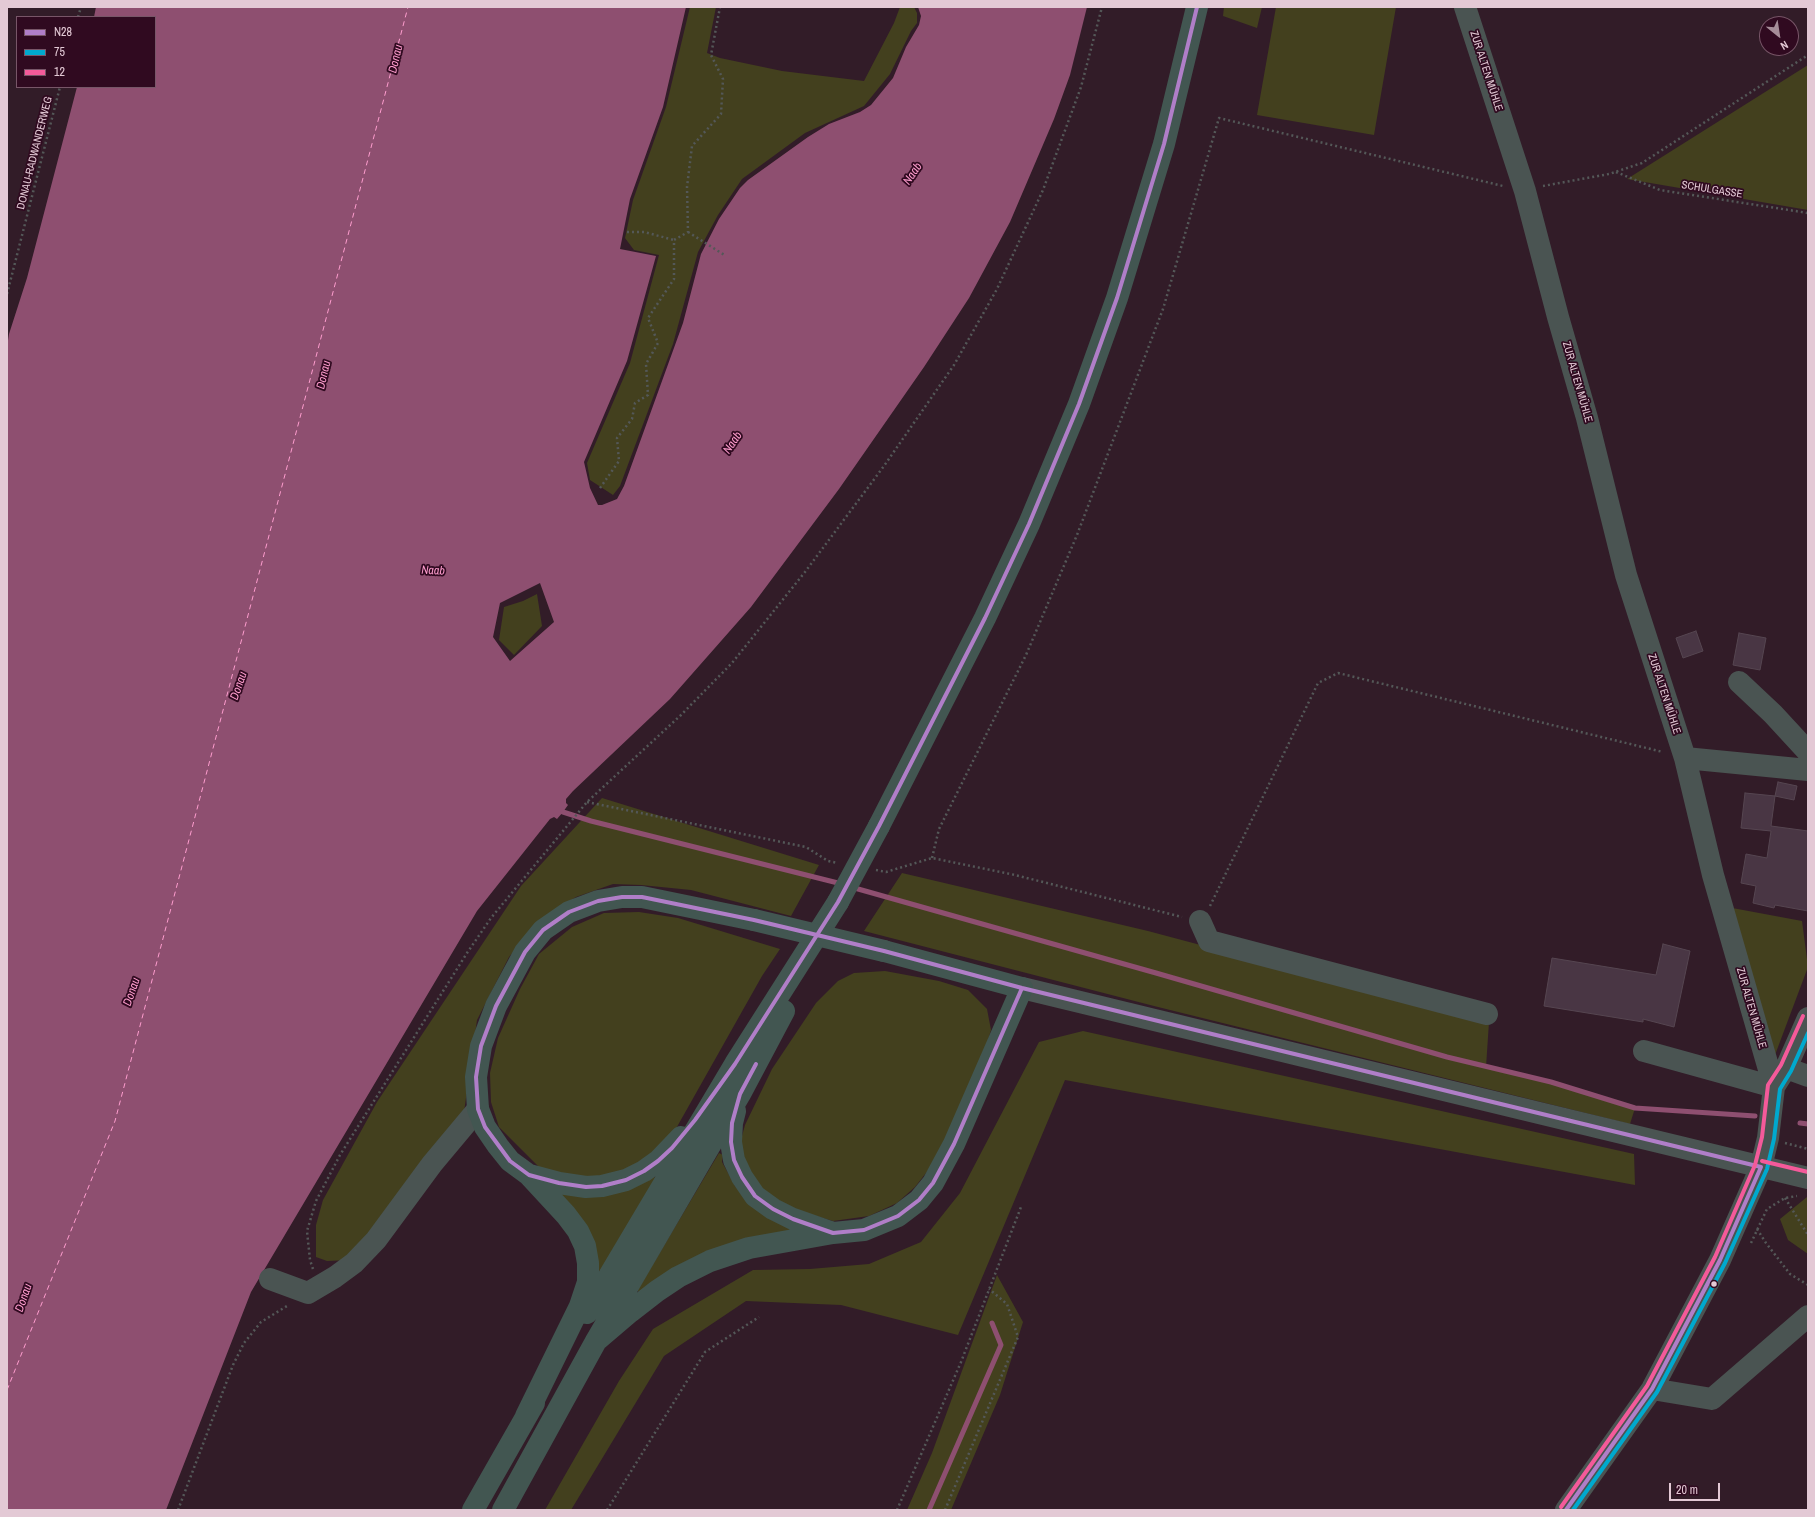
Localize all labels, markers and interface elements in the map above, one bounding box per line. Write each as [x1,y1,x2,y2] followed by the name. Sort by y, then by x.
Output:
[16,16,156,88] legend
[1759,16,1799,56] north arrow
[54,24,72,40] text: N28
[1467,29,1505,113] street label: ZUR ALTEN MÜHLE
[1778,38,1791,53] text: N
[386,43,406,75] water label: Donau
[54,44,65,60] text: 75
[54,64,65,80] text: 12
[15,95,55,211] street label: DONAU-RADWANDERWEG
[900,160,926,188] water label: Naab
[1681,179,1743,201] street label: SCHULGASSE
[1559,340,1595,424] street label: ZUR ALTEN MÜHLE
[314,359,334,391] water label: Donau
[720,429,746,457] water label: Naab
[421,563,445,579] water label: Naab
[1645,652,1683,736] street label: ZUR ALTEN MÜHLE
[227,670,251,702] water label: Donau
[1733,966,1769,1050] street label: ZUR ALTEN MÜHLE
[120,976,144,1008] water label: Donau
[1709,1279,1719,1289] unlabelled marker
[12,1282,36,1314] water label: Donau
[1671,1475,1722,1501] scale bar
[1676,1482,1698,1498] text: 20 m

